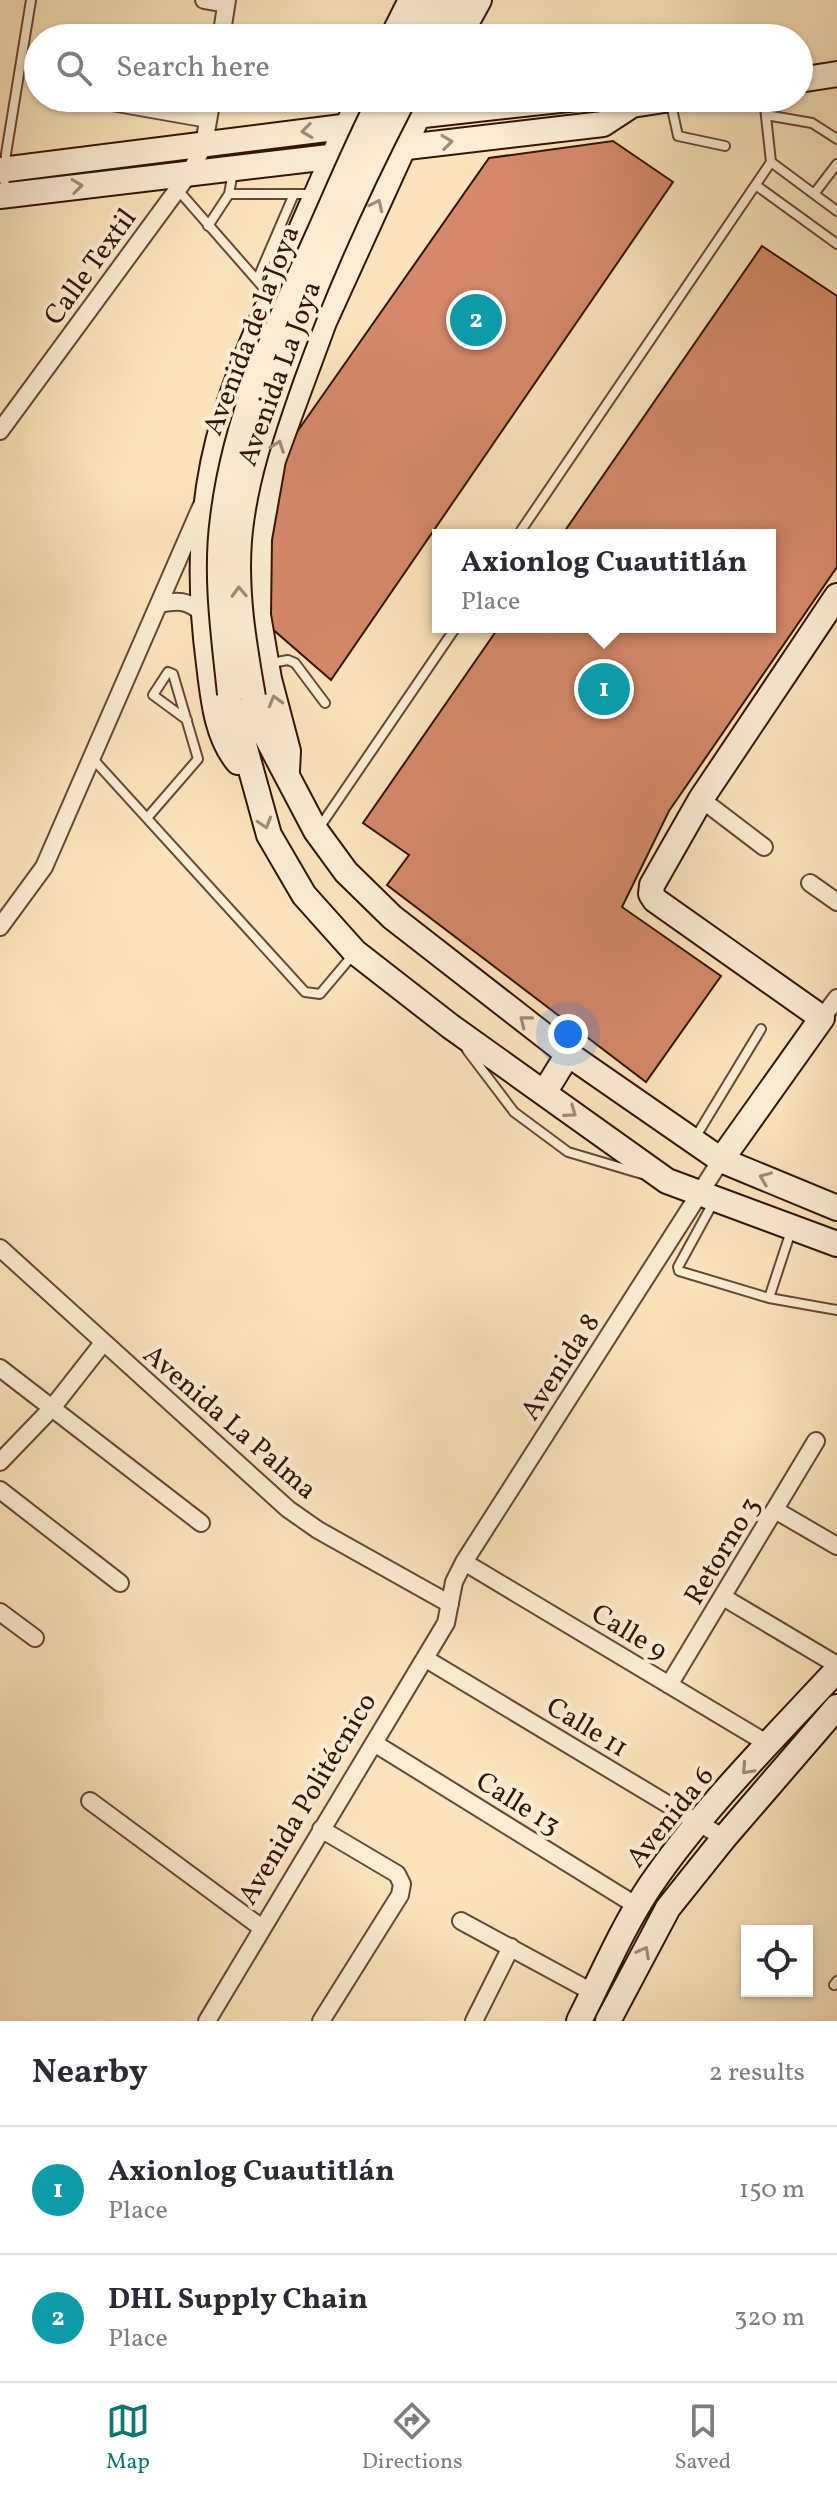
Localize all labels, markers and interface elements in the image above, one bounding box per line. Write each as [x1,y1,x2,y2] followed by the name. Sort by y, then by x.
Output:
[24,24,813,112] search box
[52,46,96,90] icon: search
[116,47,270,89] text: Search here
[300,123,313,140] one-way arrow
[441,134,454,151] one-way arrow
[70,178,84,195] one-way arrow
[367,199,383,214] one-way arrow
[35,201,147,334] street label: Calle Textil
[194,220,310,441] street label: Avenida de la Joya
[229,276,332,472] street label: Avenida La Joya
[450,290,502,350] pin: 2
[269,439,285,453] one-way arrow
[432,529,776,633] popup
[461,542,747,584] text: Axionlog Cuautitlán
[461,584,520,620] text: Place
[230,585,247,598] one-way arrow
[578,659,630,719] pin: 1
[268,695,284,709] one-way arrow
[256,815,272,829] one-way arrow
[548,1014,588,1054] your location
[519,1016,534,1030] one-way arrow
[563,1103,577,1117] one-way arrow
[759,1171,773,1188] one-way arrow
[512,1306,610,1429] street label: Avenida 8
[134,1336,325,1509] street label: Avenida La Palma
[676,1490,771,1613] street label: Retorno 3
[583,1595,674,1671] street label: Calle 9
[229,1686,387,1913] street label: Avenida Politécnico
[538,1688,635,1768] street label: Calle 11
[618,1758,724,1877] street label: Avenida 6
[742,1759,756,1774] one-way arrow
[468,1763,567,1845] street label: Calle 13
[741,1925,813,1997] map controls
[741,1925,813,1997] button: locate
[634,1945,649,1960] one-way arrow
[32,2050,148,2097] text: Nearby
[709,2055,805,2091] text: 2 results
[108,2151,395,2193] text: Axionlog Cuautitlán
[53,2172,63,2208] text: 1
[739,2172,805,2208] text: 150 m
[108,2193,168,2229] text: Place
[108,2279,368,2321] text: DHL Supply Chain
[51,2300,65,2336] text: 2
[734,2300,805,2336] text: 320 m
[108,2321,168,2357] text: Place
[106,2399,150,2478] tab: Map
[362,2399,463,2478] tab: Directions
[674,2399,731,2478] tab: Saved

